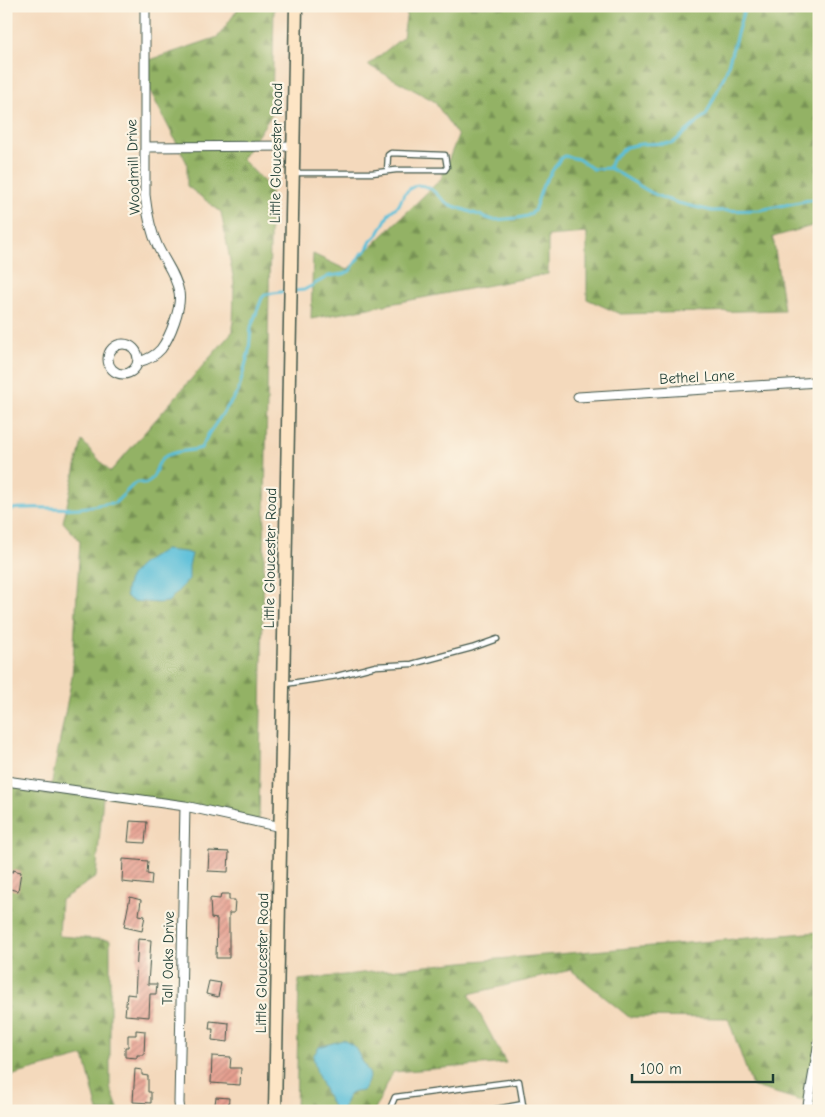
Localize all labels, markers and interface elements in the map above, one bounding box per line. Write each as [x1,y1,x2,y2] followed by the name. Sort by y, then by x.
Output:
[266,83,286,223] street label: Little Gloucester Road
[122,118,144,215] street label: Woodmill Drive
[659,366,736,388] street label: Bethel Lane
[260,488,280,628] street label: Little Gloucester Road
[252,893,272,1033] street label: Little Gloucester Road
[158,910,178,1005] street label: Tall Oaks Drive
[632,1052,774,1084] scale bar
[640,1060,682,1078] text: 100 m

